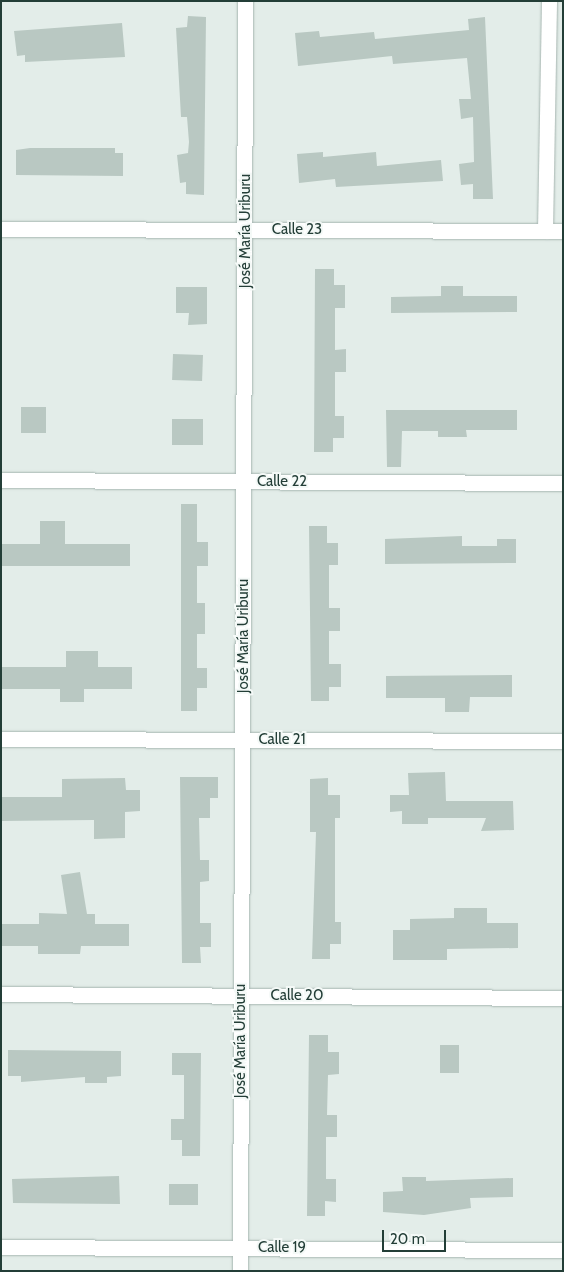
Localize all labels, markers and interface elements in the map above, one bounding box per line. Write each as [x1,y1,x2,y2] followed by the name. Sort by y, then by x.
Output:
[237,174,255,288] street label: José María Uriburu
[272,221,322,239] street label: Calle 23
[257,473,307,491] street label: Calle 22
[235,579,253,693] street label: José María Uriburu
[258,731,306,749] street label: Calle 21
[232,984,250,1098] street label: José María Uriburu
[271,987,323,1005] street label: Calle 20
[384,1220,448,1252] scale bar
[390,1230,425,1248] text: 20 m
[258,1239,306,1257] street label: Calle 19

